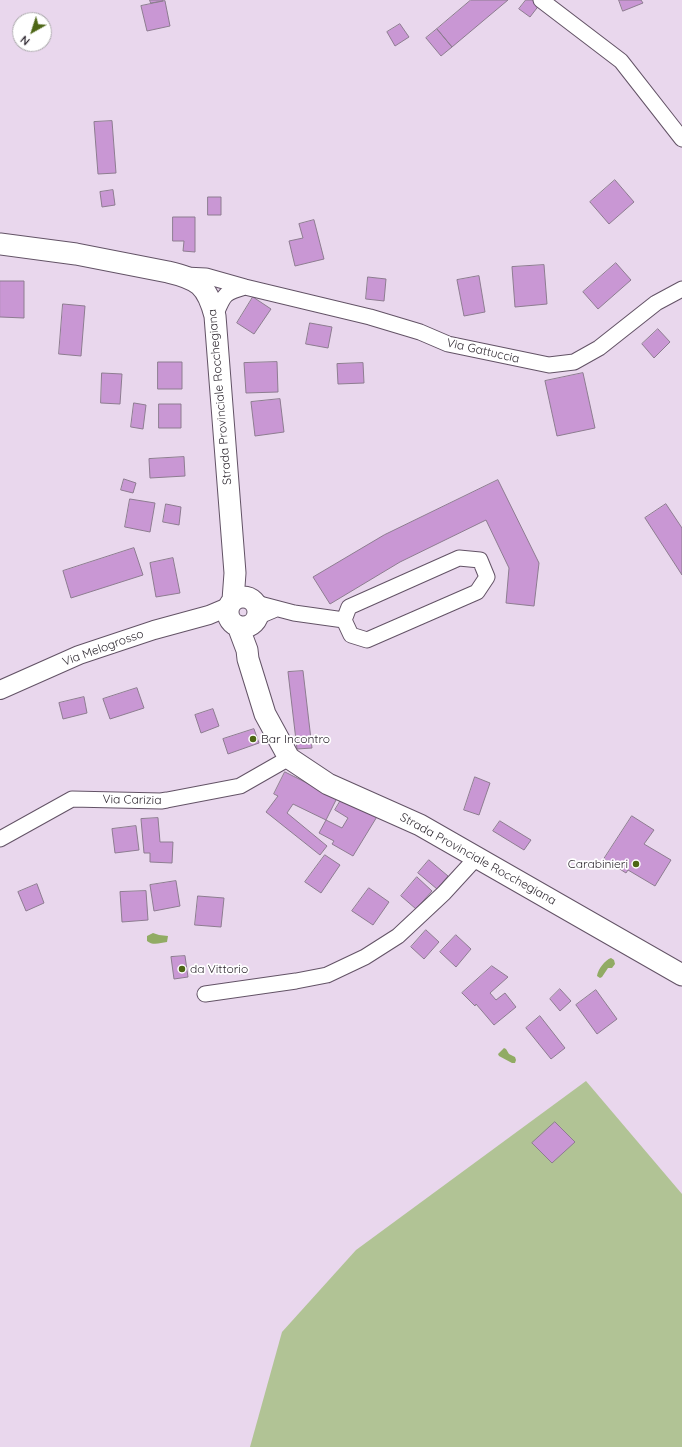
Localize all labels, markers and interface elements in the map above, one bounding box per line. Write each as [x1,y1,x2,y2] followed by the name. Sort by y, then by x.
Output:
[12,12,52,52] north arrow
[18,33,33,49] text: N
[205,309,235,485] street label: Strada Provinciale Rocchegiana
[445,336,521,366] street label: Via Gattuccia
[60,627,146,669] street label: Via Melogrosso
[261,732,330,746] place label: Bar Incontro
[248,734,258,744] marker: Bar Incontro
[102,792,162,808] street label: Via Carizia
[397,810,559,908] street label: Strada Provinciale Rocchegiana
[568,857,628,871] place label: Carabinieri
[631,859,641,869] marker: Carabinieri
[190,962,248,976] place label: da Vittorio
[177,964,187,974] marker: da Vittorio

